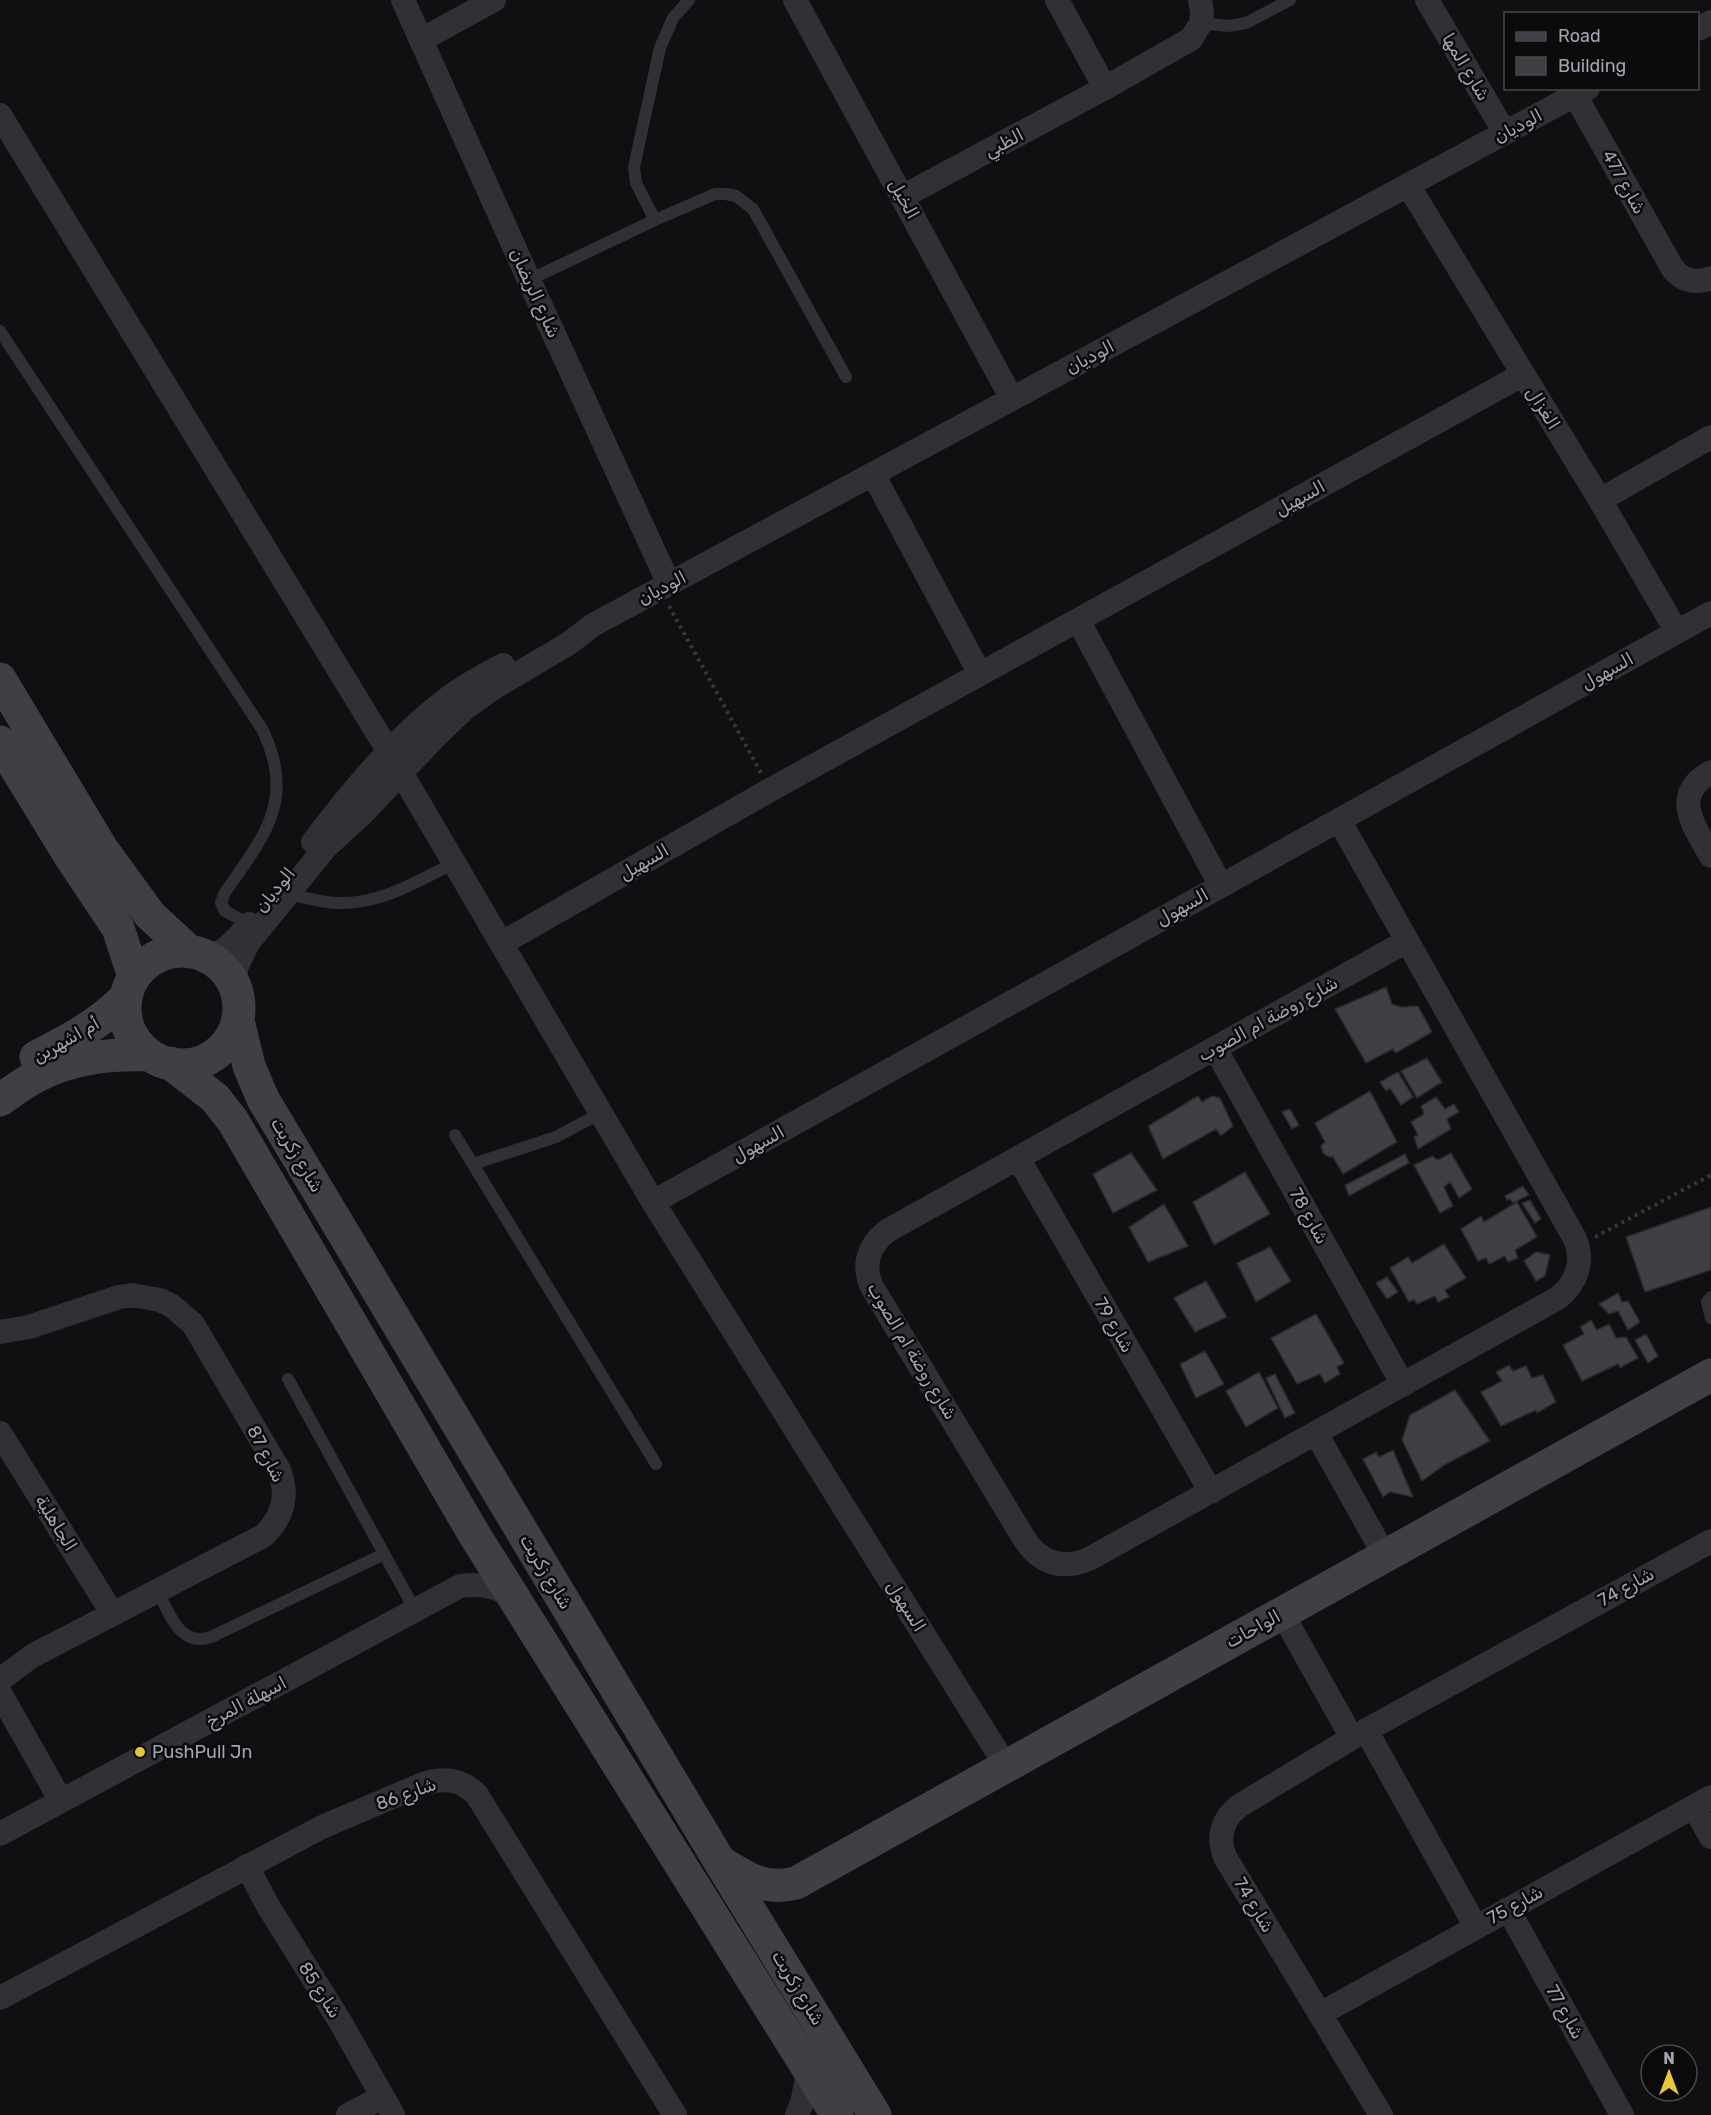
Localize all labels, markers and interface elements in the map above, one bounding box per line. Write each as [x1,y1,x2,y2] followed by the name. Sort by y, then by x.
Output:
[1504,12,1699,90] legend
[1558,25,1601,47] text: Road
[1436,29,1495,105] street label: شارع المها
[1558,55,1626,77] text: Building
[1490,104,1546,148] street label: الوديان
[980,124,1028,164] street label: الظبي
[1597,146,1651,218] street label: شارع 477
[884,175,924,223] street label: الخيل
[504,245,565,342] street label: شارع الريضان
[1062,335,1118,379] street label: الوديان
[1521,382,1565,434] street label: الغزال
[1271,475,1329,521] street label: السهيل
[634,566,690,610] street label: الوديان
[1577,648,1637,694] street label: السهول
[615,839,673,885] street label: السهيل
[250,863,300,917] street label: الوديان
[1152,884,1212,930] street label: السهول
[1194,972,1342,1067] street label: شارع روضة ام الصوب
[29,1012,103,1068] street label: أم اشهرين
[265,1114,328,1197] street label: شارع زكريت
[728,1121,788,1167] street label: السهول
[1284,1184,1333,1248] street label: شارع 78
[861,1278,962,1424] street label: شارع روضة ام الصوب
[1089,1293,1139,1357] street label: شارع 79
[241,1422,290,1487] street label: شارع 87
[30,1491,82,1555] street label: الجاهلية
[514,1531,577,1614] street label: شارع زكريت
[1594,1563,1658,1612] street label: شارع 74
[882,1576,930,1636] street label: السهول
[1222,1605,1284,1653] street label: الواحات
[202,1672,291,1733] street label: اسهلة المرخ
[152,1741,252,1763] place label: PushPull Jn
[133,1745,147,1759] marker: PushPull Jn
[373,1773,440,1816] street label: شارع 86
[1228,1873,1279,1937] street label: شارع 74
[1483,1881,1547,1930] street label: شارع 75
[766,1947,829,2030] street label: شارع زكريت
[293,1958,346,2023] street label: شارع 85
[1540,1981,1589,2044] street label: شارع 77
[1639,2043,1699,2103] north arrow
[1663,2049,1675,2068] text: N

